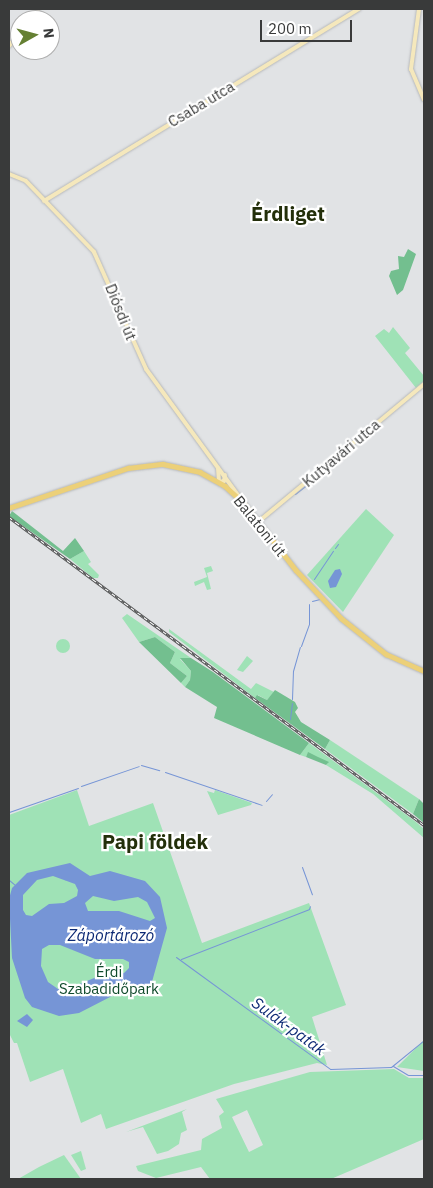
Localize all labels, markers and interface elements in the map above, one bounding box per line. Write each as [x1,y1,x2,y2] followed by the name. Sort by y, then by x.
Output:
[10,10,60,60] north arrow
[263,10,356,42] scale bar
[268,19,312,38] text: 200 m
[39,27,58,39] text: N
[165,77,237,131] street label: Csaba utca
[251,201,325,225] district label: Érdliget
[102,281,140,343] street label: Diósdi út
[299,415,383,491] street label: Kutyavári utca
[230,492,290,560] street label: Balatoni út
[102,829,208,853] district label: Papi földek
[68,925,154,945] water label: Záportározó
[59,962,159,997] park label: Érdi Szabadidőpark
[248,993,330,1059] water label: Sulák-patak

